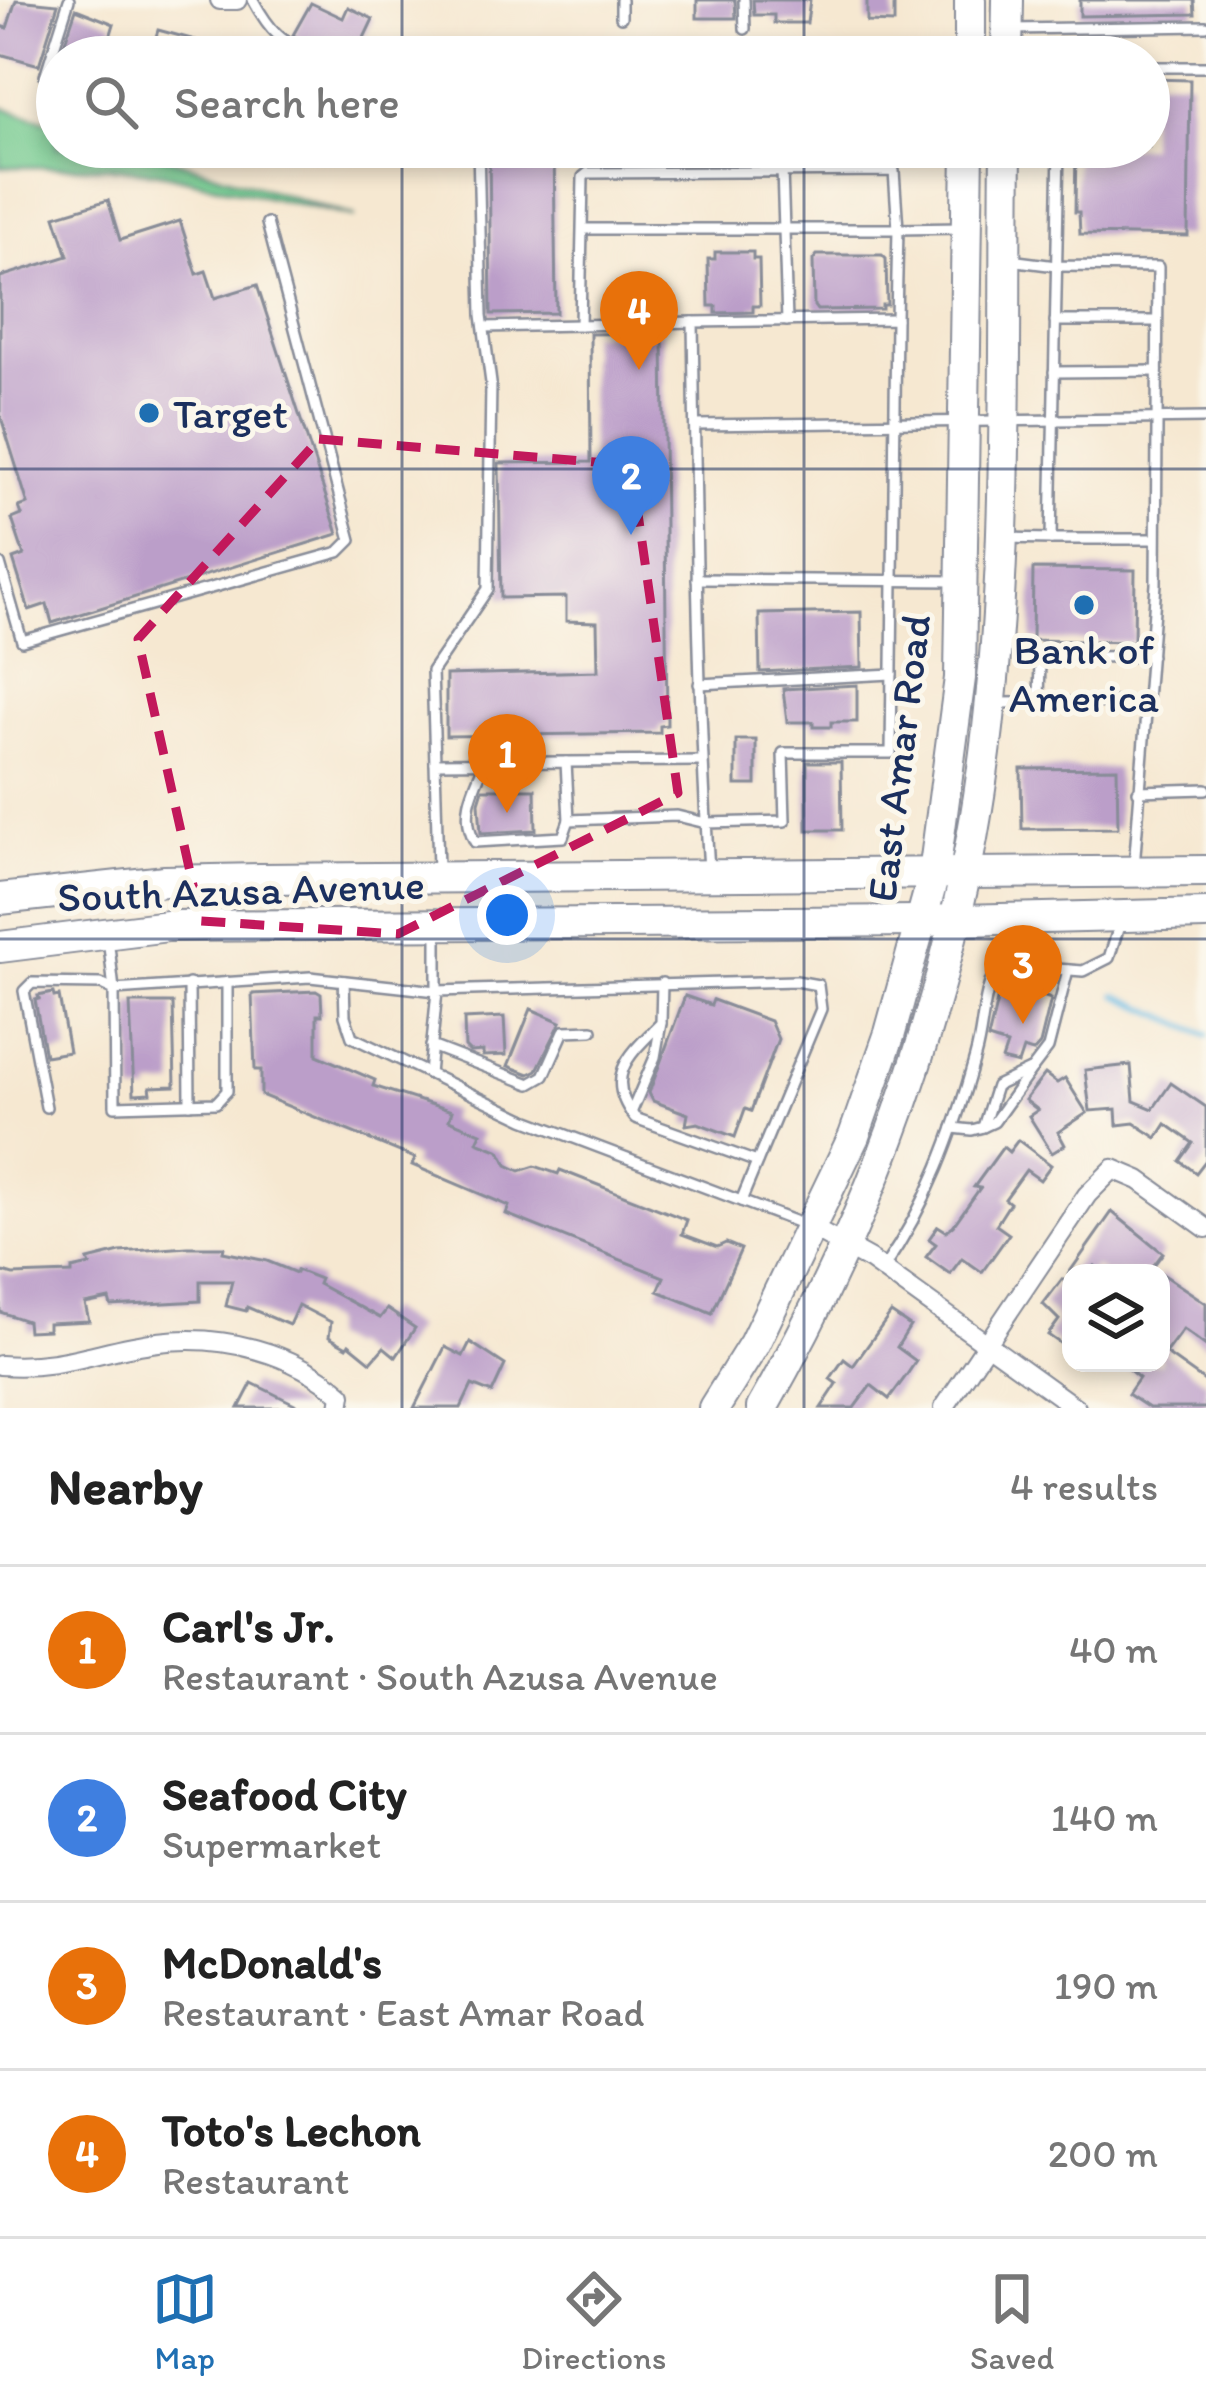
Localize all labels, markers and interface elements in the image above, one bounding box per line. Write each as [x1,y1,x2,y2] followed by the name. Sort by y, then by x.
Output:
[36,36,1170,168] search box
[78,69,144,135] icon: search
[174,75,400,129] text: Search here
[600,271,678,370] pin: 4
[173,388,288,439] place label: Target
[136,400,162,426] marker: Target
[592,436,670,535] pin: 2
[1071,592,1097,618] marker: Bank of America
[856,612,941,905] street label: East Amar Road
[1009,624,1159,723] place label: Bank of America
[468,714,546,813] pin: 1
[56,859,426,922] street label: South Azusa Avenue
[477,885,537,945] your location
[984,925,1062,1024] pin: 3
[1062,1264,1170,1372] map controls
[1062,1264,1170,1372] button: layers
[48,1456,203,1517] text: Nearby
[1010,1463,1158,1510] text: 4 results
[162,1599,335,1653] text: Carl's Jr.
[78,1626,96,1673] text: 1
[1069,1626,1158,1673] text: 40 m
[162,1653,718,1700] text: Restaurant · South Azusa Avenue
[162,1767,407,1821] text: Seafood City
[77,1794,97,1841] text: 2
[1051,1794,1158,1841] text: 140 m
[162,1821,381,1868] text: Supermarket
[162,1935,382,1989] text: McDonald's
[76,1962,98,2009] text: 3
[1054,1962,1158,2009] text: 190 m
[162,1989,644,2036] text: Restaurant · East Amar Road
[162,2103,421,2157] text: Toto's Lechon
[75,2130,99,2177] text: 4
[1048,2130,1158,2177] text: 200 m
[162,2157,349,2204] text: Restaurant
[152,2266,218,2377] tab: Map
[521,2266,666,2377] tab: Directions
[970,2266,1054,2377] tab: Saved

